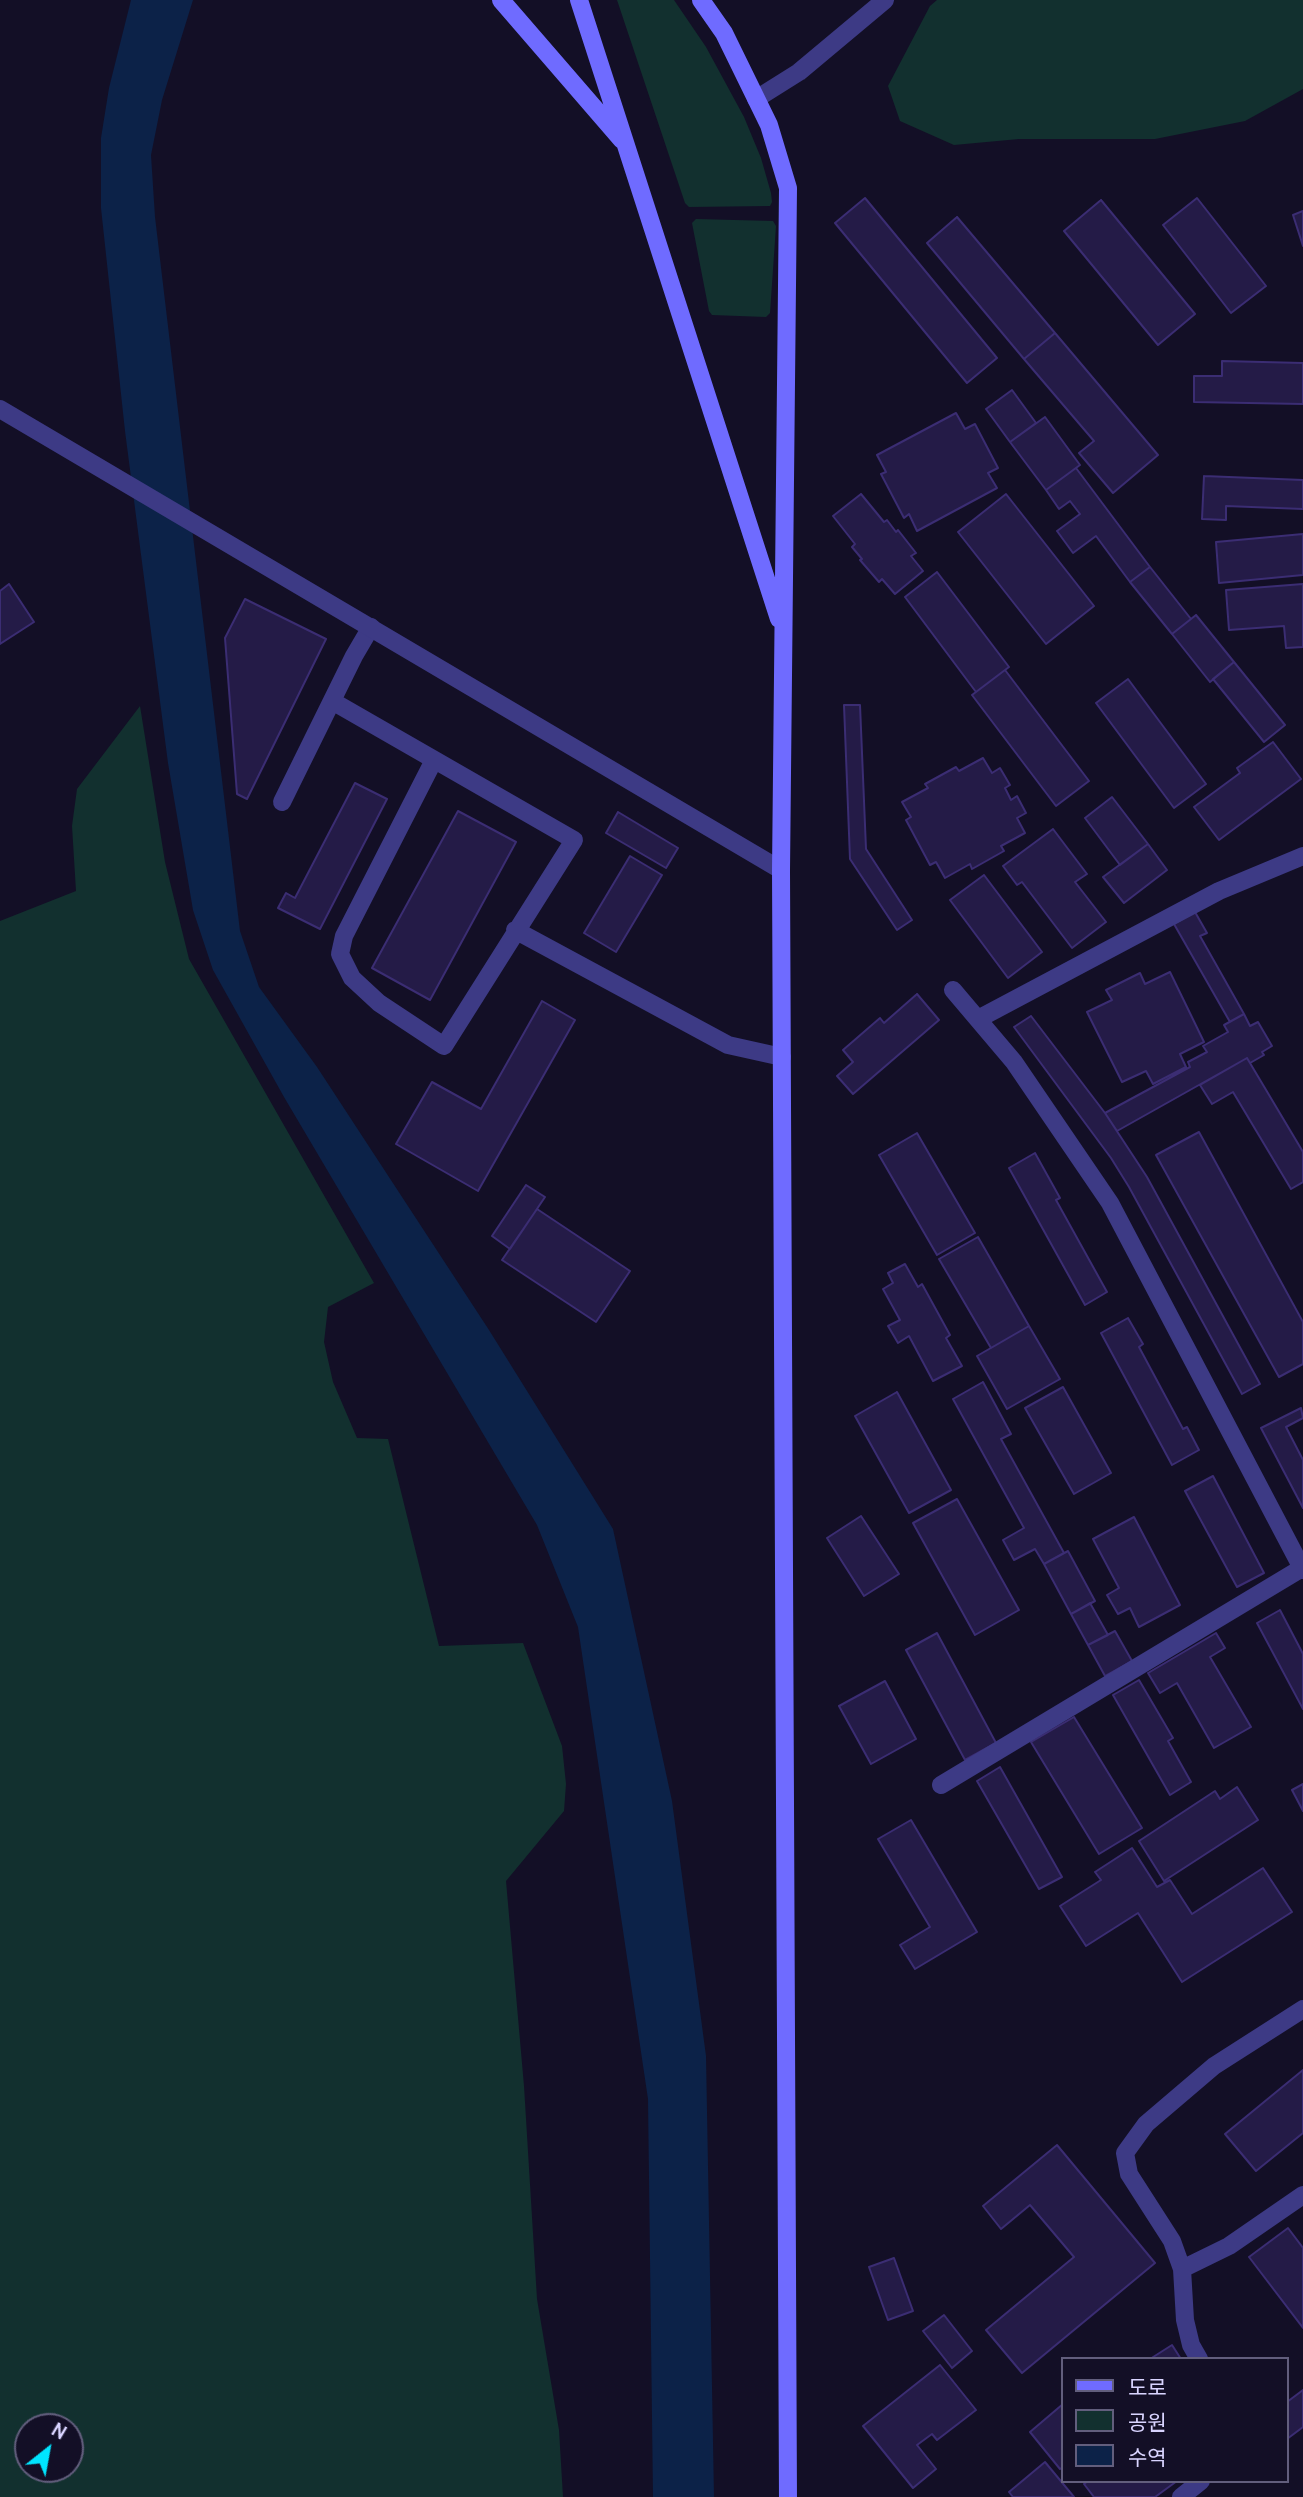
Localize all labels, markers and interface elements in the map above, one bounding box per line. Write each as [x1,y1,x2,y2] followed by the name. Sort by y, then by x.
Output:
[1062,2357,1289,2483] legend
[1128,2375,1167,2400] text: 도로
[1128,2410,1167,2435] text: 공원
[14,2413,84,2483] north arrow
[47,2418,71,2445] text: N
[1128,2445,1167,2470] text: 수역

